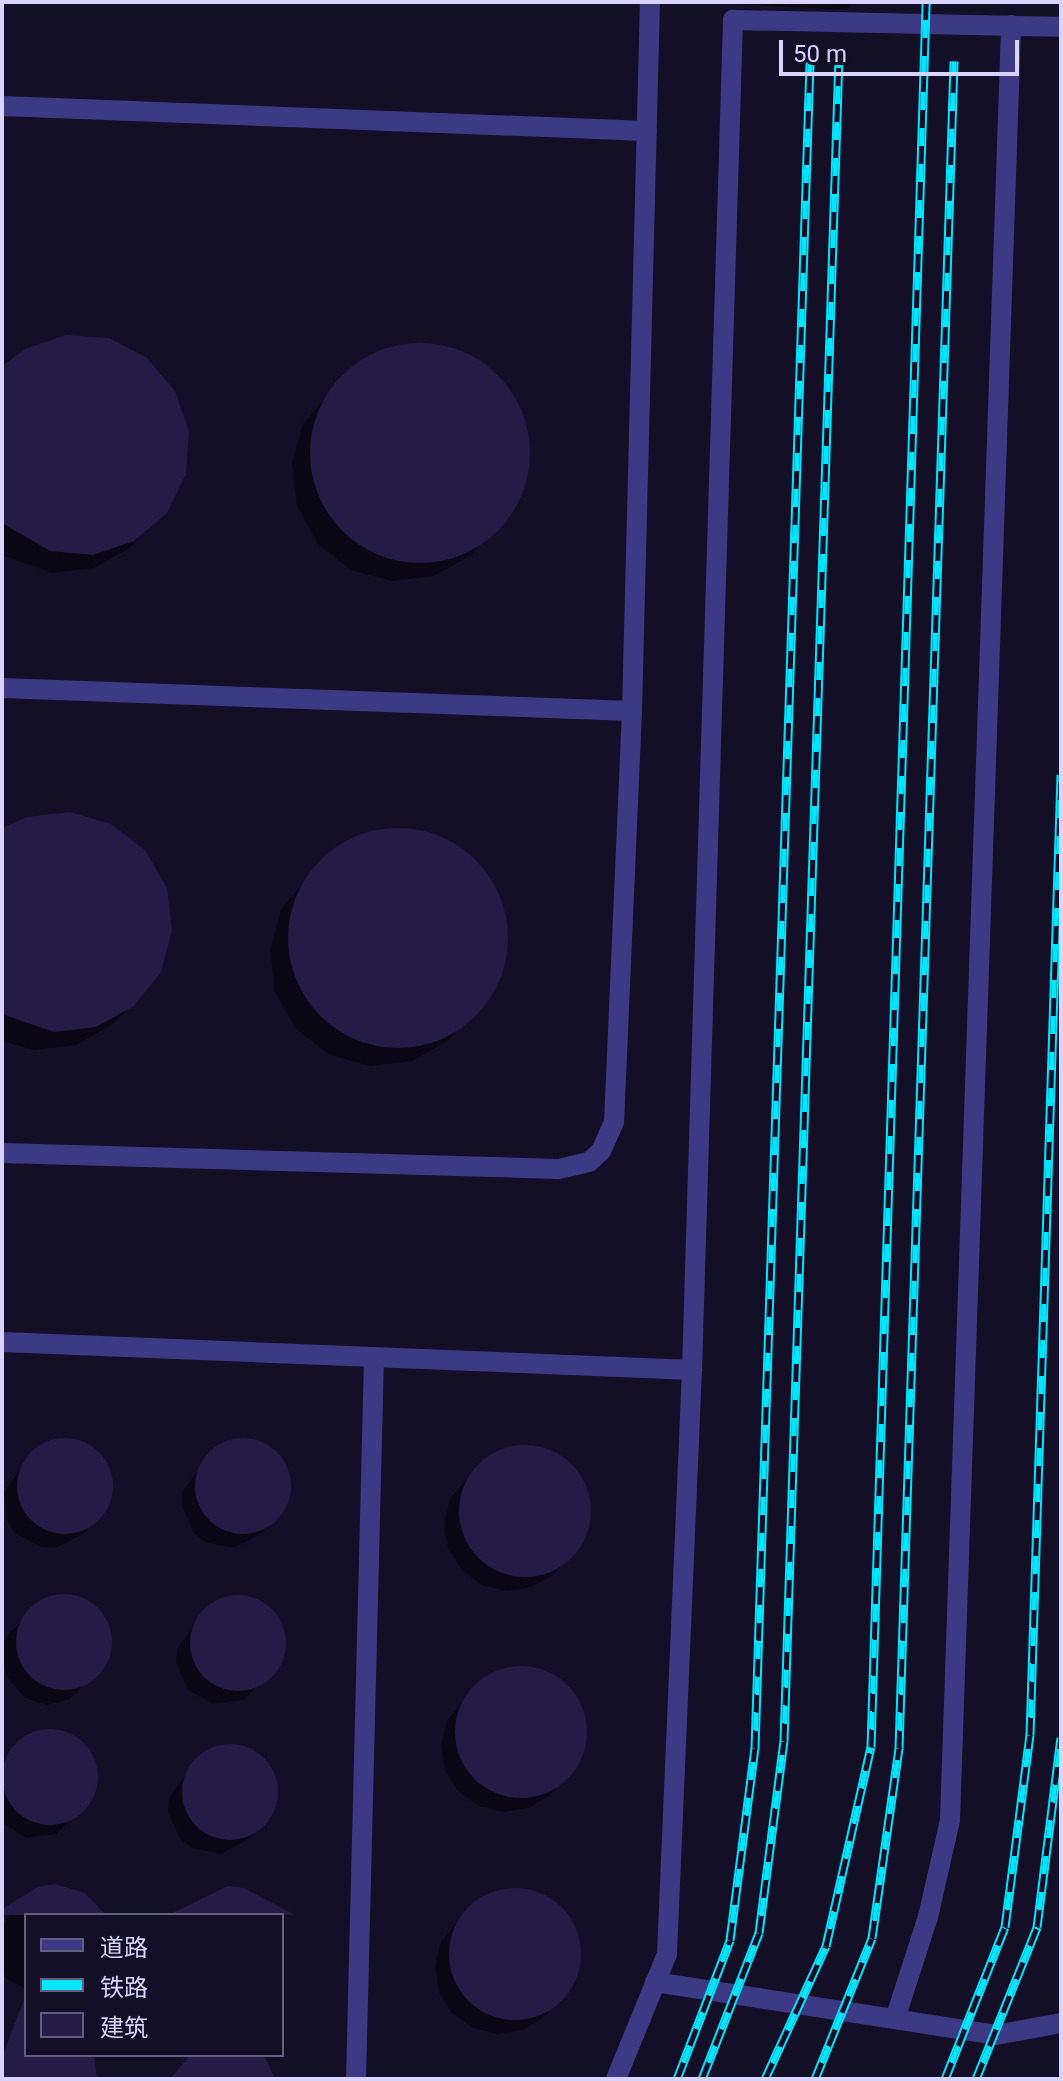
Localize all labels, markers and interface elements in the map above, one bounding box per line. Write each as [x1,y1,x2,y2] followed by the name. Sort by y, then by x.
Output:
[783,24,1023,74] scale bar
[793,40,847,68] text: 50 m
[24,1913,284,2057] legend
[100,1934,148,1962] text: 道路
[100,1974,148,2002] text: 铁路
[100,2014,148,2042] text: 建筑

